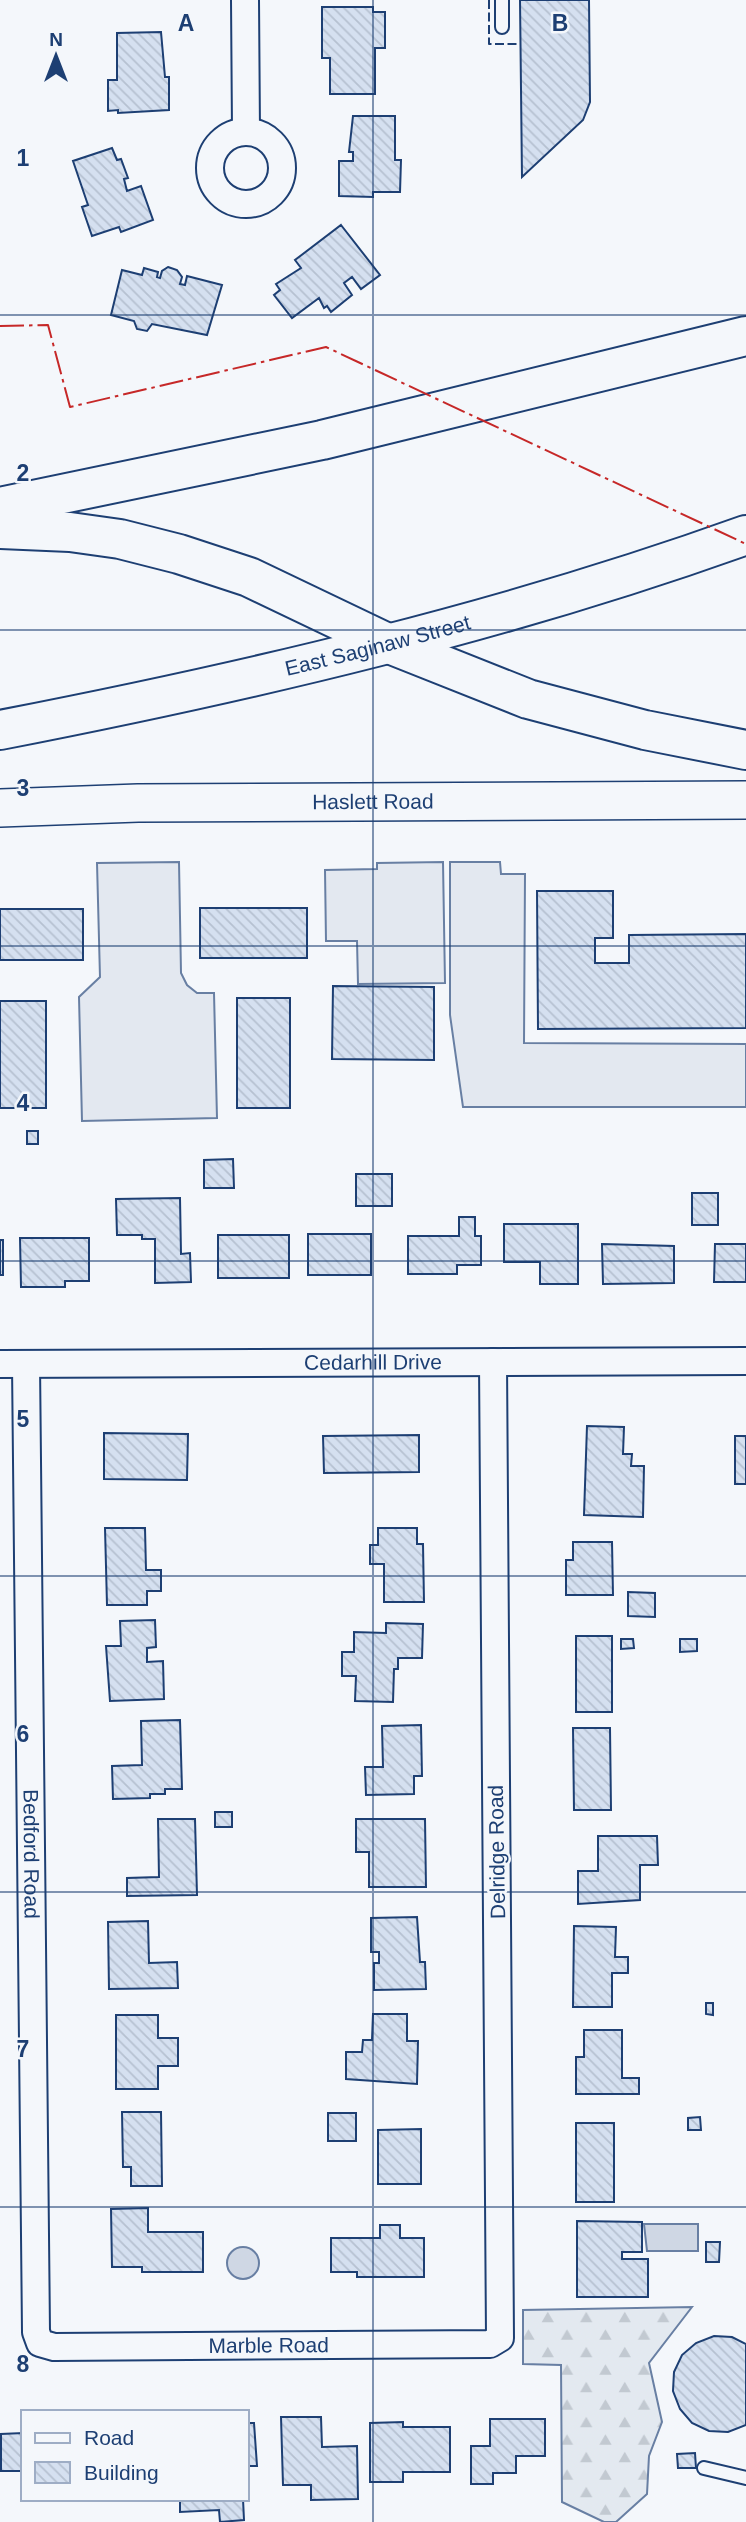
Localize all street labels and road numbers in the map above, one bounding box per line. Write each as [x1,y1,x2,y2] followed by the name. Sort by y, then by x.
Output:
[283,610,473,680] street label: East Saginaw Street
[312,790,434,813] street label: Haslett Road
[304,1350,442,1374] street label: Cedarhill Drive
[484,1785,509,1919] street label: Delridge Road
[19,1789,44,1919] street label: Bedford Road
[208,2333,329,2357] street label: Marble Road

